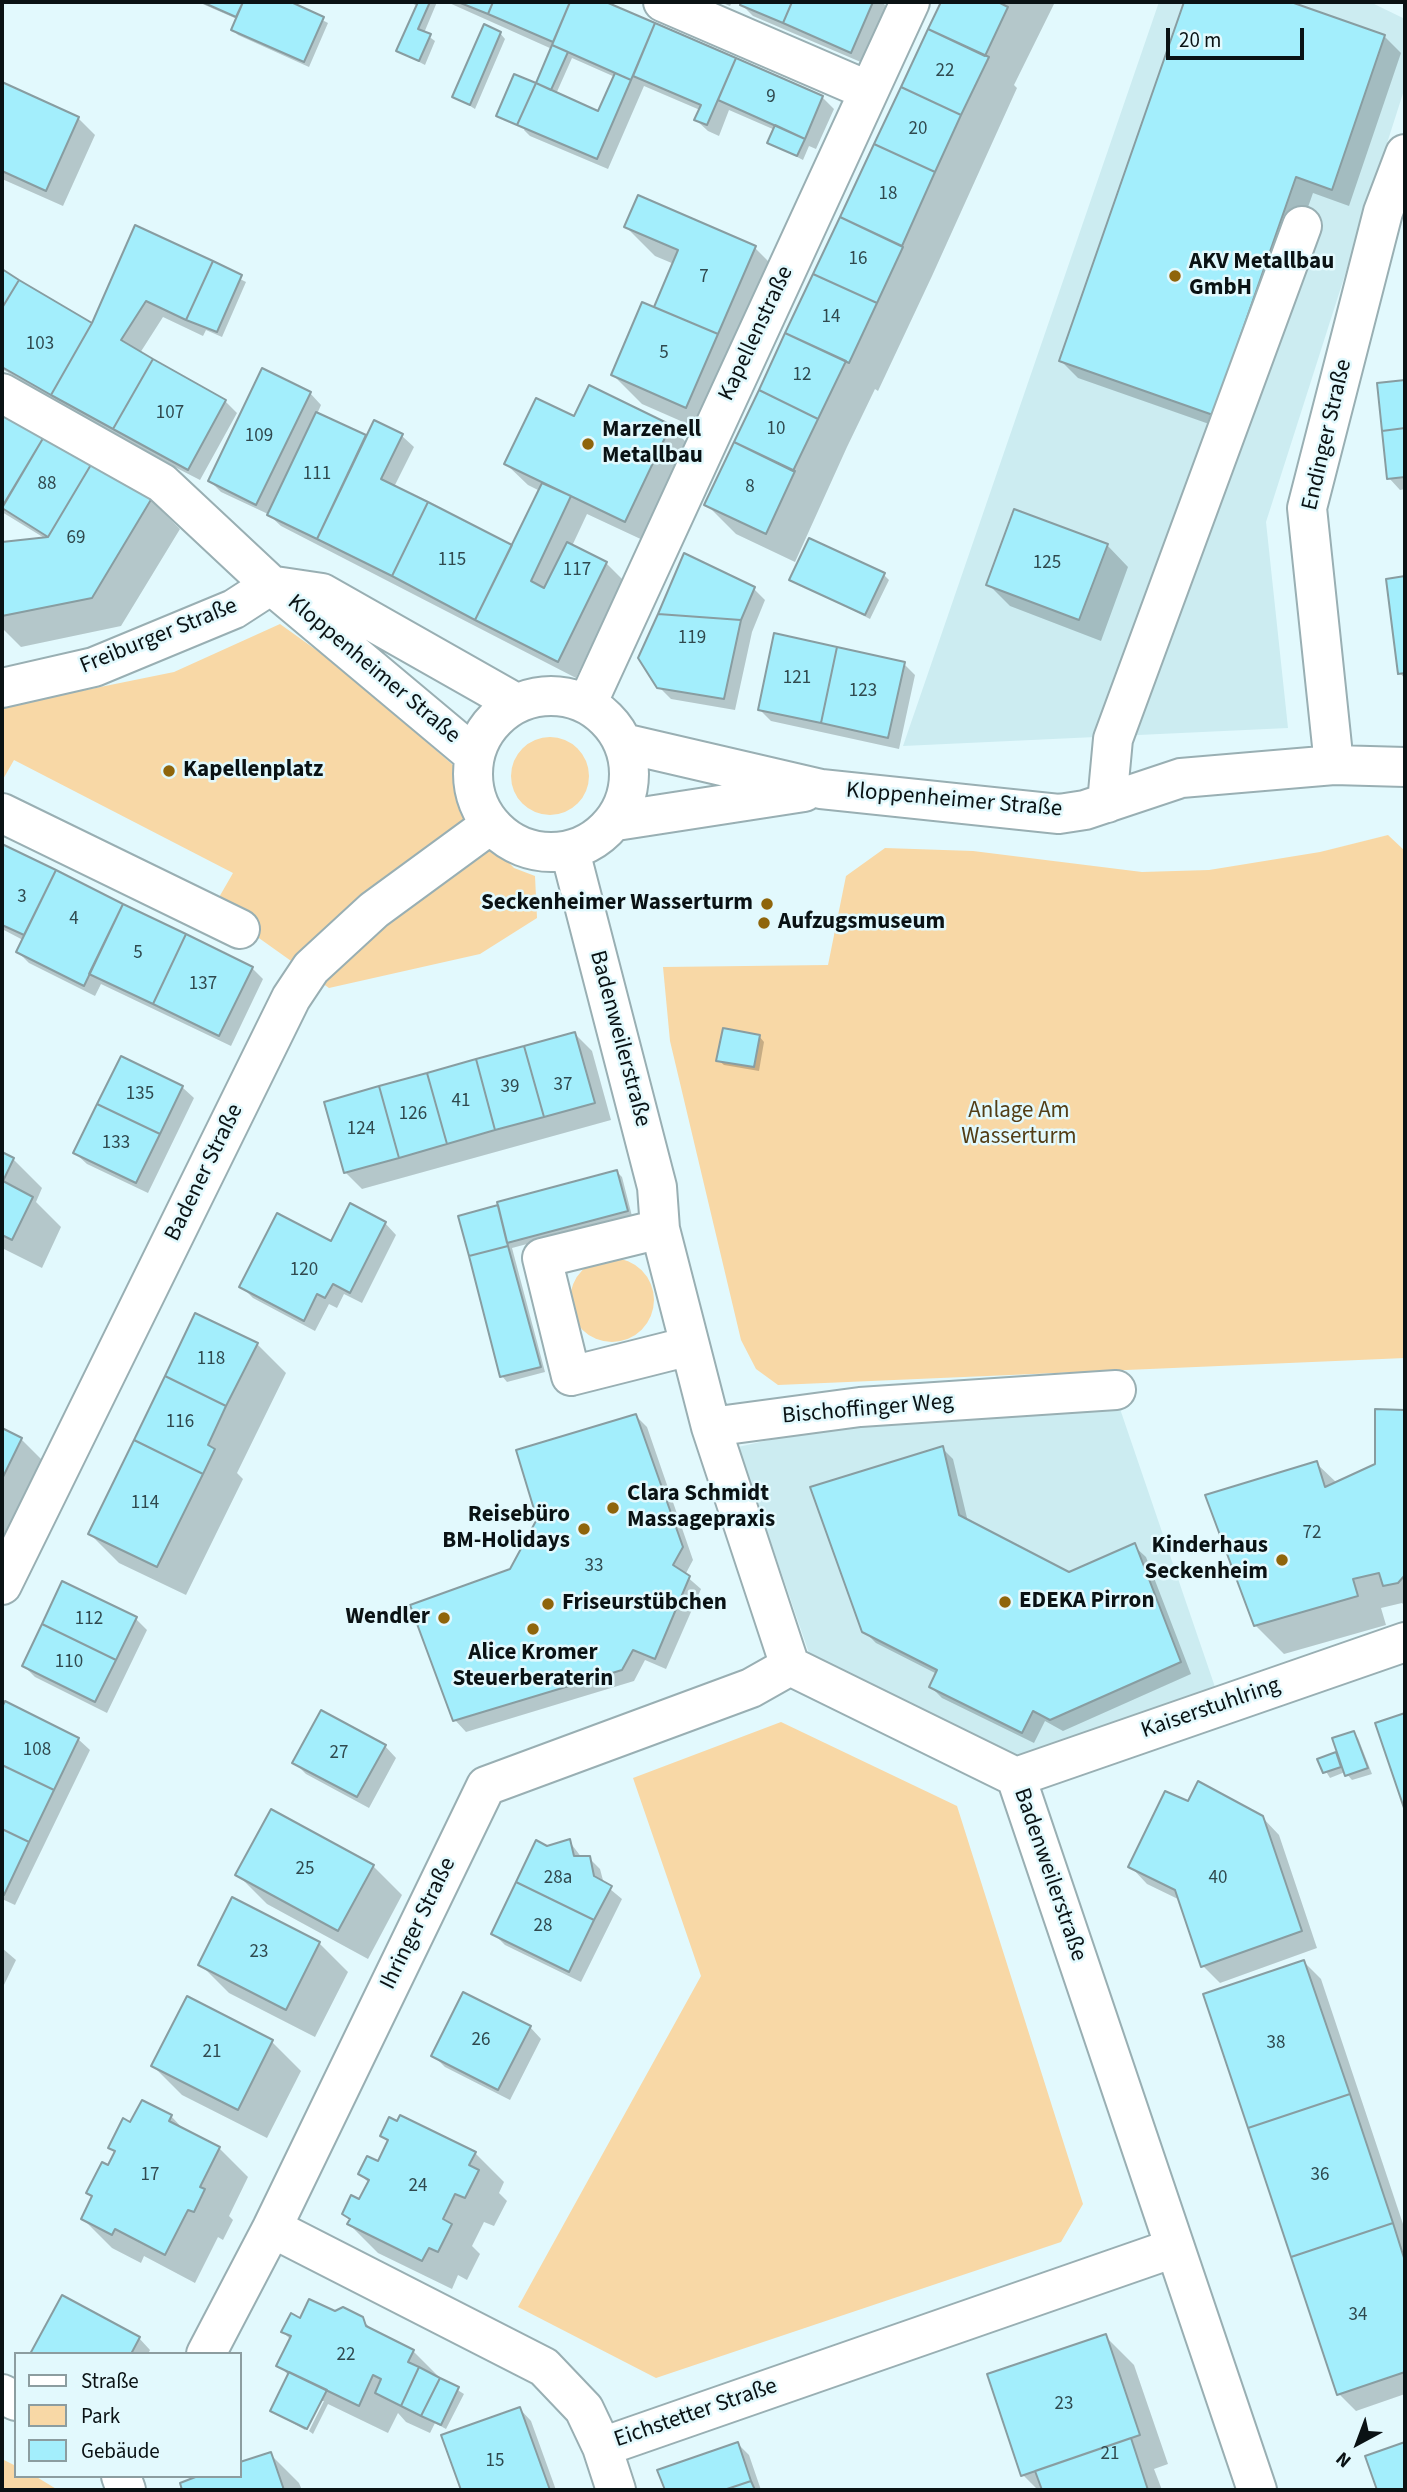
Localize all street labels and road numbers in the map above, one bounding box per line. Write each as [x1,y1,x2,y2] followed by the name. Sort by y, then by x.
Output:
[714,262,800,406] street label: Kapellenstraße
[1297,357,1359,513] street label: Endinger Straße
[281,590,465,750] street label: Kloppenheimer Straße
[76,593,242,681] street label: Freiburger Straße
[845,778,1063,824] street label: Kloppenheimer Straße
[582,948,656,1130] street label: Badenweilerstraße
[160,1100,250,1246] street label: Badener Straße
[781,1389,955,1431] street label: Bischoffinger Weg
[1138,1672,1284,1746] street label: Kaiserstuhlring
[1006,1785,1092,1965] street label: Badenweilerstraße
[375,1854,463,1994] street label: Ihringer Straße
[611,2373,781,2455] street label: Eichstetter Straße

